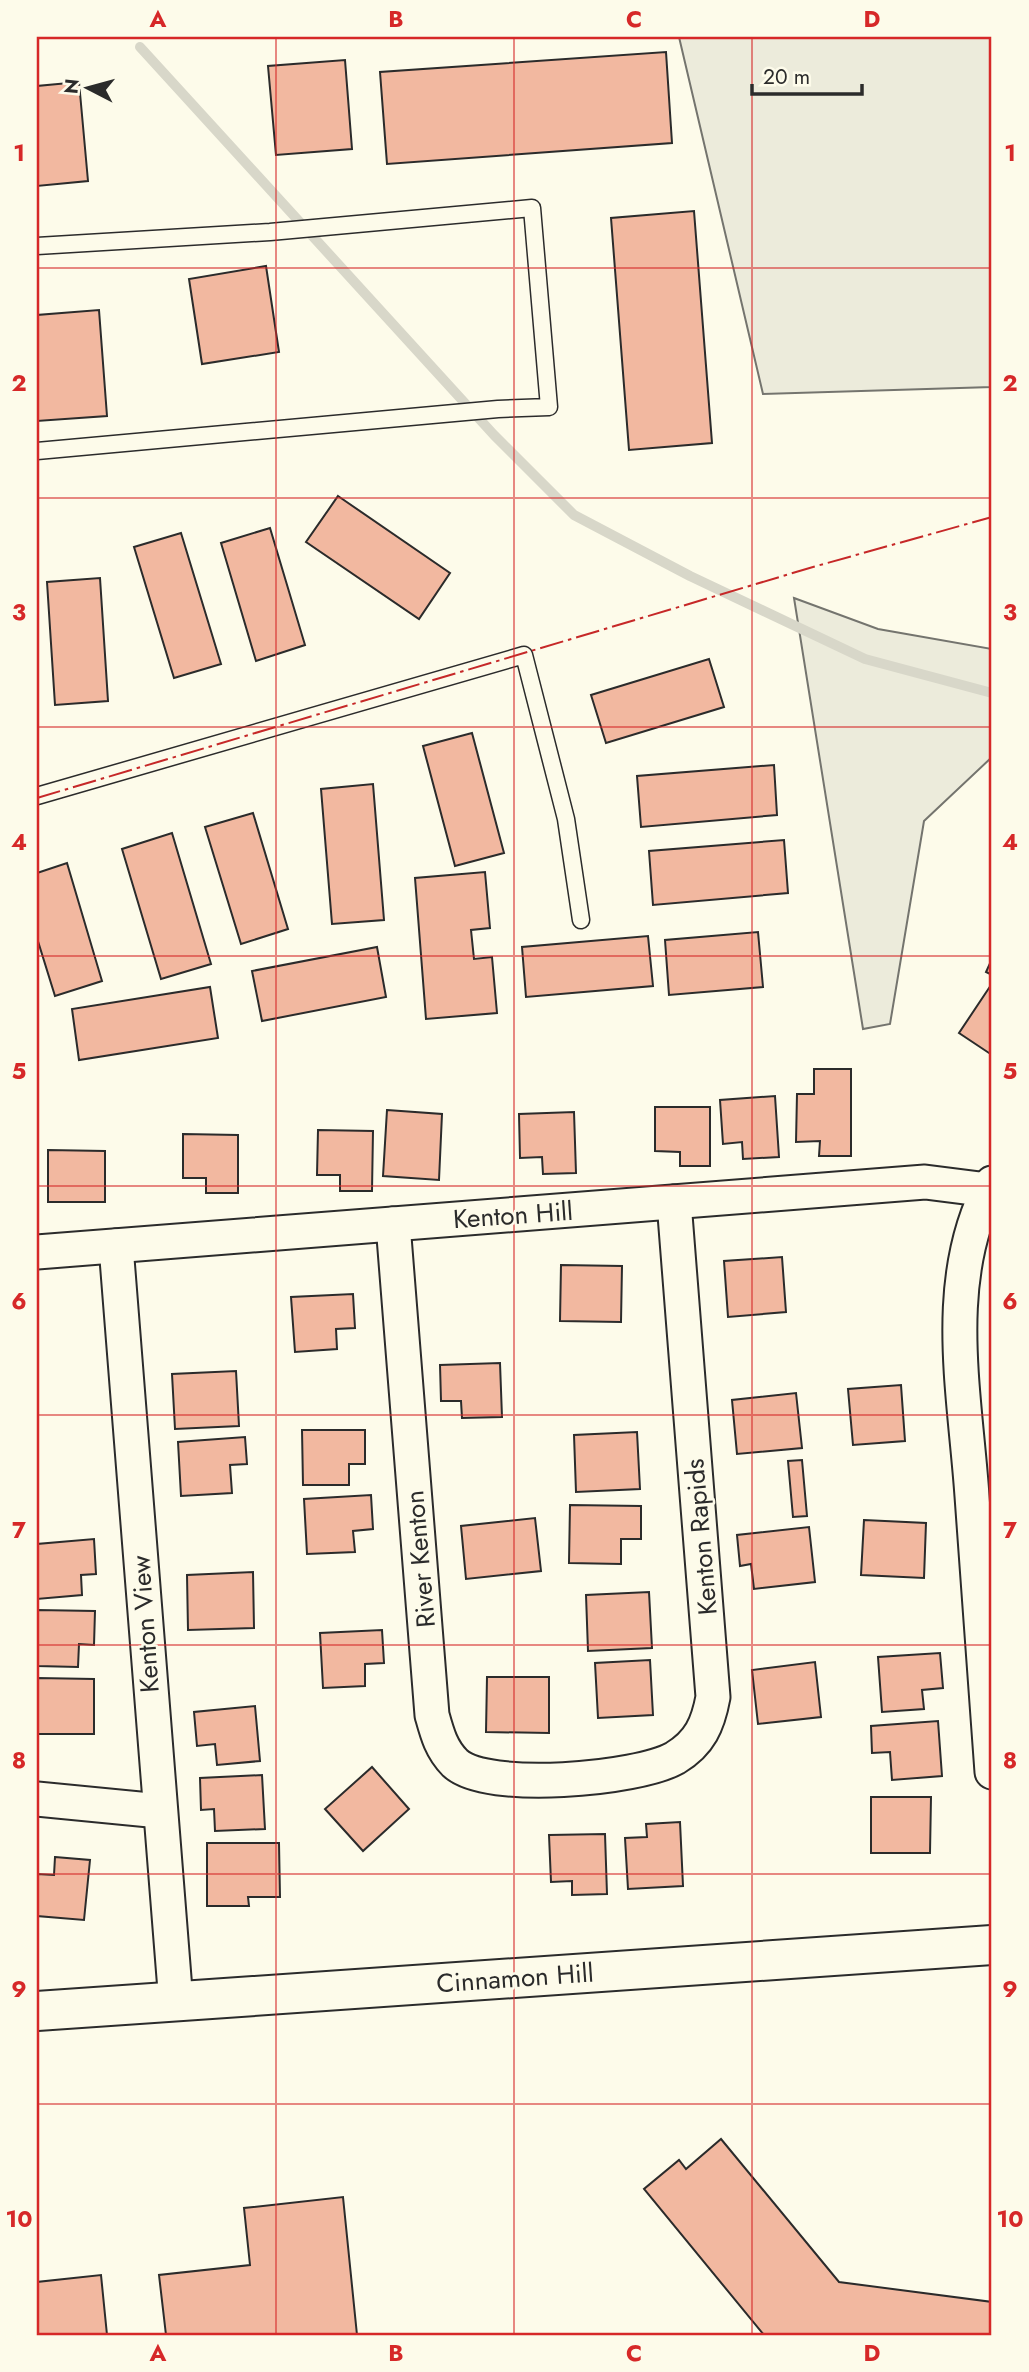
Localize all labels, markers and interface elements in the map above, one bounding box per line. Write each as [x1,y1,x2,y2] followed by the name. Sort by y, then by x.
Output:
[149,2,167,36] text: A
[388,2,404,36] text: B
[626,2,642,36] text: C
[864,2,881,36] text: D
[52,52,122,122] north arrow
[752,52,863,96] scale bar
[763,62,810,92] text: 20 m
[57,77,86,95] text: N
[13,136,25,170] text: 1
[1004,136,1016,170] text: 1
[11,366,27,400] text: 2
[1002,366,1018,400] text: 2
[12,595,26,629] text: 3
[1003,595,1017,629] text: 3
[11,825,27,859] text: 4
[1002,825,1018,859] text: 4
[12,1054,26,1088] text: 5
[1003,1054,1017,1088] text: 5
[452,1192,574,1238] street label: Kenton Hill
[11,1284,27,1318] text: 6
[1002,1284,1018,1318] text: 6
[675,1457,727,1617] street label: Kenton Rapids
[395,1489,445,1629] street label: River Kenton
[12,1513,26,1547] text: 7
[1003,1513,1017,1547] text: 7
[121,1554,169,1694] street label: Kenton View
[12,1743,26,1777] text: 8
[1003,1743,1017,1777] text: 8
[435,1954,595,2002] street label: Cinnamon Hill
[11,1972,27,2006] text: 9
[1002,1972,1018,2006] text: 9
[6,2202,32,2236] text: 10
[997,2202,1023,2236] text: 10
[149,2336,167,2370] text: A
[388,2336,404,2370] text: B
[626,2336,642,2370] text: C
[864,2336,881,2370] text: D

